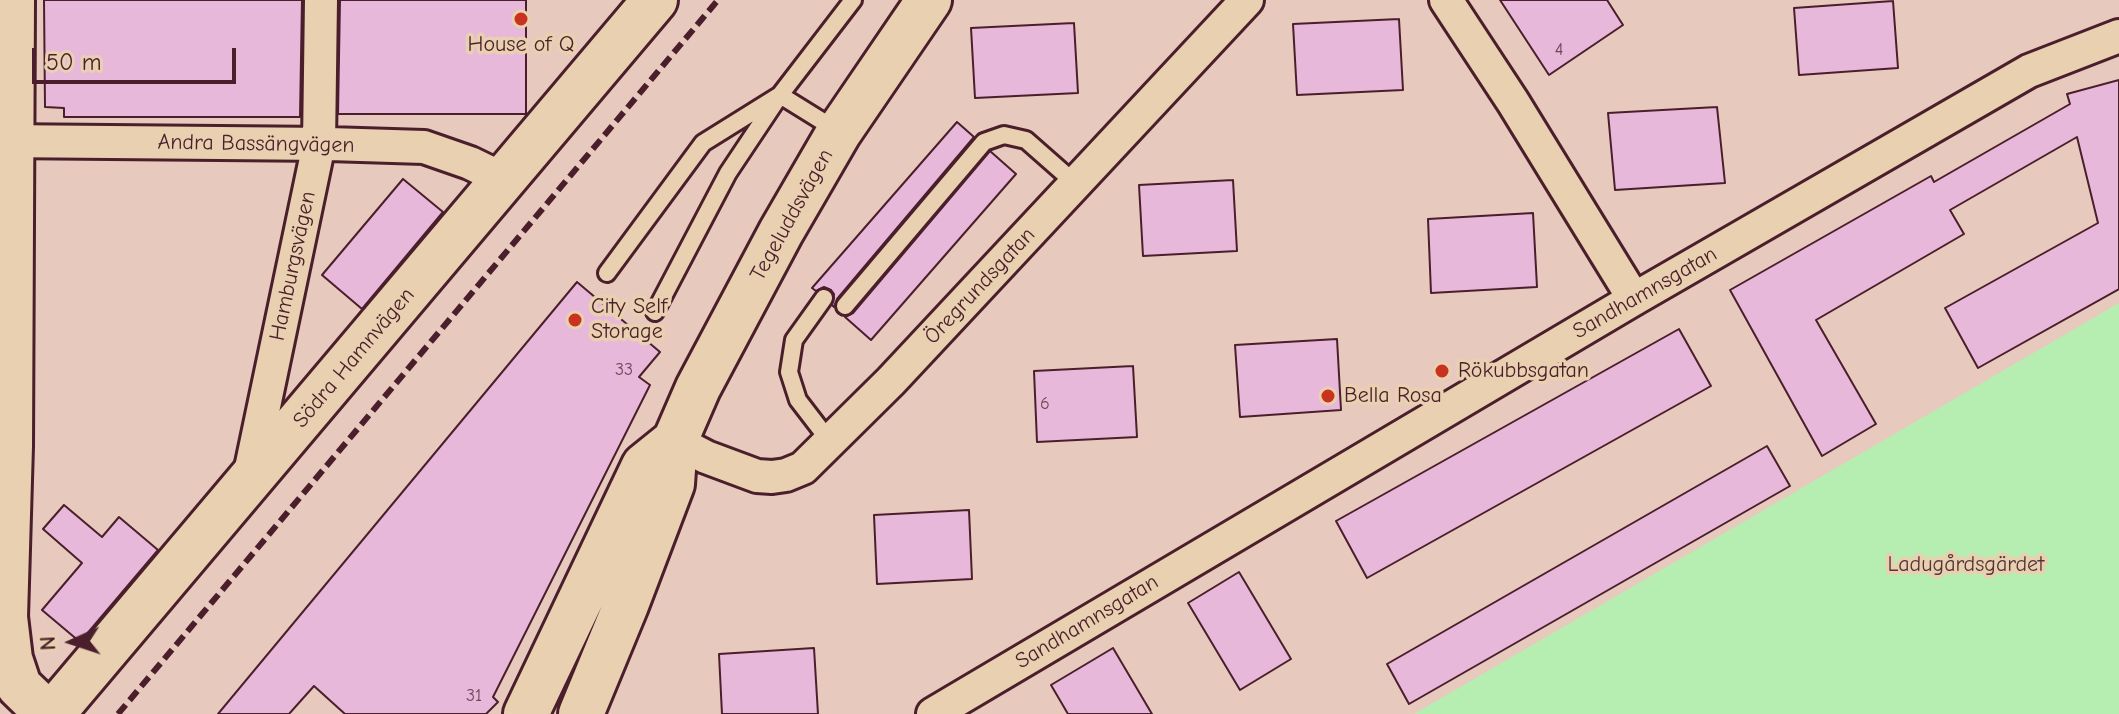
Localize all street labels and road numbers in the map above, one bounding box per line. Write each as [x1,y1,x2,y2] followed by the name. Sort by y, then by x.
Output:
[157,129,355,159] street label: Andra Bassängvägen
[745,144,839,286] street label: Tegeluddsvägen
[264,189,322,343] street label: Hamburgsvägen
[919,222,1041,350] street label: Öregrundsgatan
[1568,241,1722,345] street label: Sandhamnsgatan
[288,282,420,434] street label: Södra Hamnvägen
[1011,569,1163,675] street label: Sandhamnsgatan

